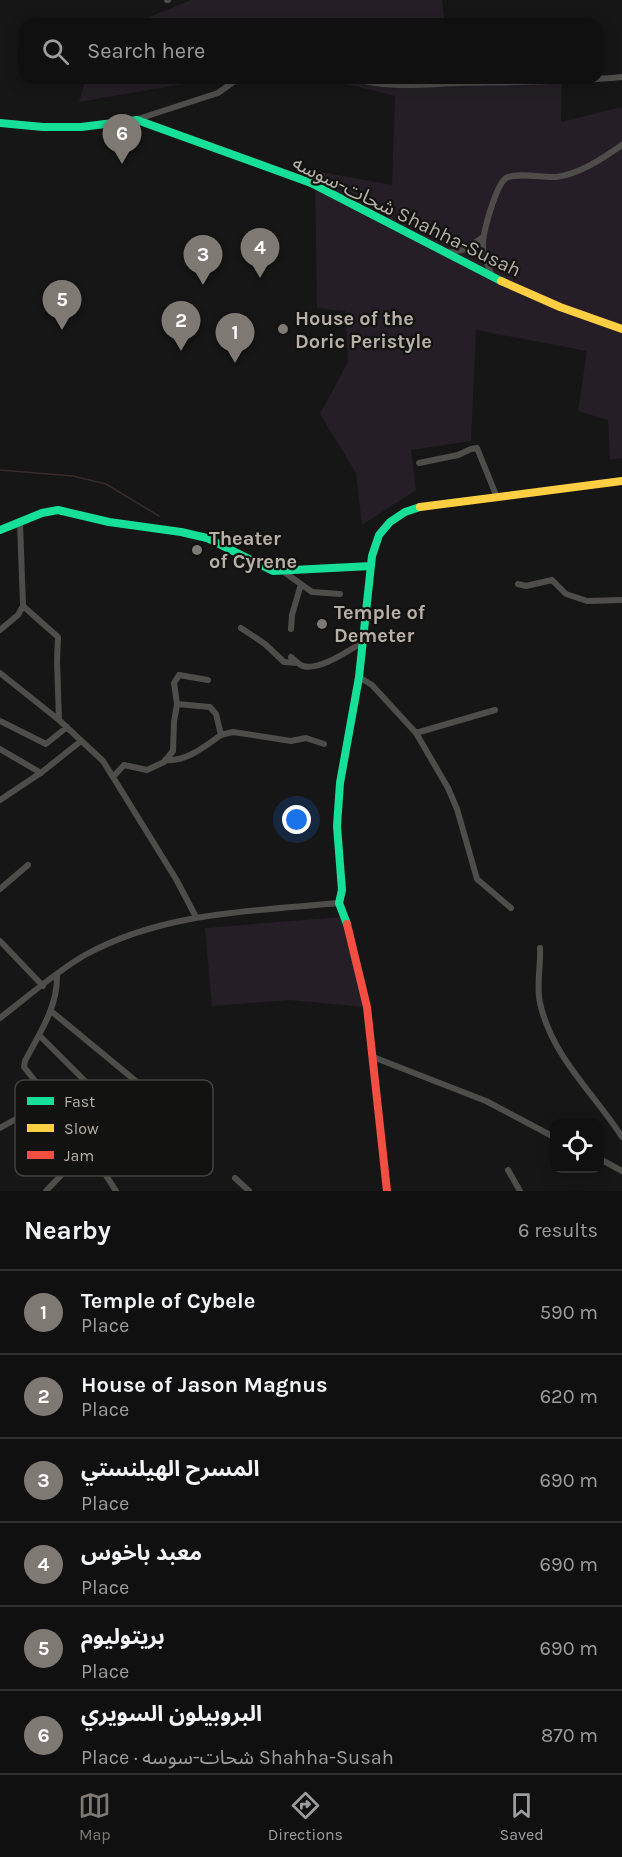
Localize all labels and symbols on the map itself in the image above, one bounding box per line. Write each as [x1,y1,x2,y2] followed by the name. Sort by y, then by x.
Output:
[102,114,142,164] pin: 6
[289,151,525,282] street label: شحات-سوسه Shahha-Susah
[240,228,280,278] pin: 4
[184,236,222,285] pin: 3
[42,280,82,330] pin: 5
[162,302,201,351] pin: 2
[295,307,432,353] place label: House of the Doric Peristyle
[216,314,254,363] pin: 1
[276,322,290,336] marker: House of the Doric Peristyle
[209,527,297,573] place label: Theater of Cyrene
[190,543,204,557] marker: Theater of Cyrene
[334,601,426,647] place label: Temple of Demeter
[315,617,329,631] marker: Temple of Demeter
[282,805,311,834] your location
[15,1080,213,1176] legend
[64,1092,95,1111] text: Fast
[64,1119,99,1138] text: Slow
[64,1146,94,1165] text: Jam

